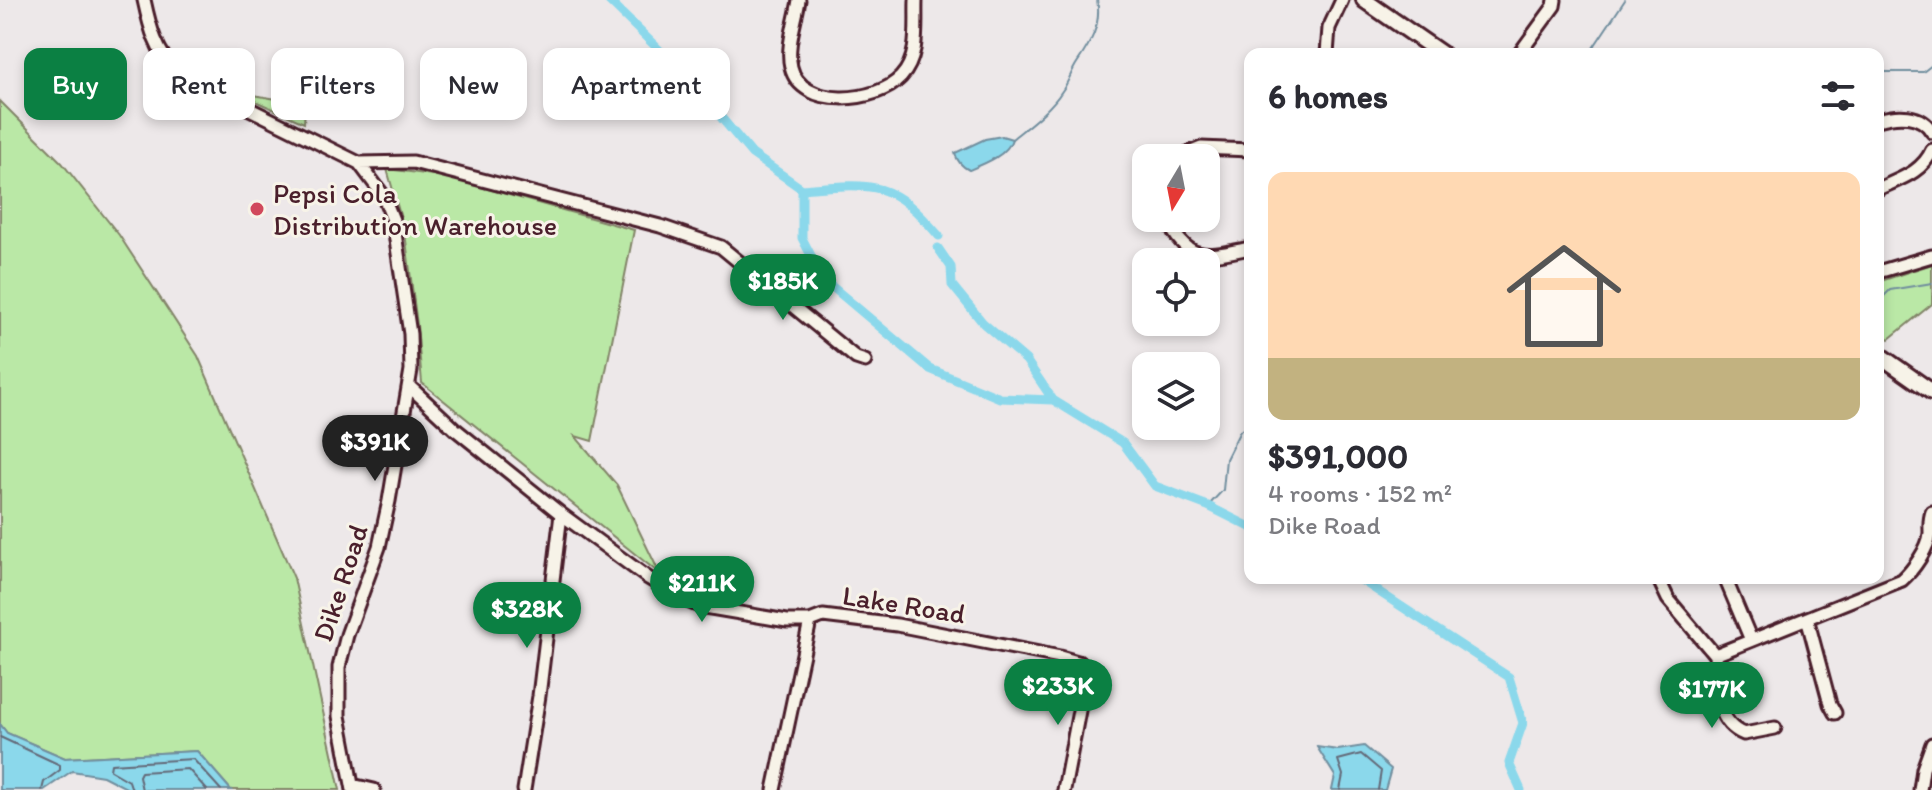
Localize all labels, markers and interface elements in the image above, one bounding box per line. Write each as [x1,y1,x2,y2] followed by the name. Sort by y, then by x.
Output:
[24,48,127,120] chip: Buy
[143,48,255,120] chip: Rent
[271,48,404,120] chip: Filters
[420,48,527,120] chip: New
[543,48,730,120] chip: Apartment
[1816,74,1860,118] icon: filters
[1268,76,1388,117] text: 6 homes
[1132,144,1220,232] north arrow
[1132,144,1220,440] map controls
[273,176,557,242] place label: Pepsi Cola Distribution Warehouse
[248,200,266,218] marker: Pepsi Cola Distribution Warehouse
[1492,224,1636,368] icon: home
[1132,248,1220,336] button: locate
[727,254,839,322] pin: $185K
[748,264,818,296] text: $185K
[1132,352,1220,440] button: layers
[319,415,431,483] pin: $391K
[340,425,410,457] text: $391K
[1268,436,1408,477] text: $391,000
[1268,477,1452,509] text: 4 rooms · 152 m²
[1268,509,1380,541] text: Dike Road
[305,520,375,646] street label: Dike Road
[646,556,758,624] pin: $211K
[668,566,736,598] text: $211K
[840,578,968,630] street label: Lake Road
[471,582,583,650] pin: $328K
[491,592,563,624] text: $328K
[1002,659,1114,727] pin: $233K
[1656,662,1768,730] pin: $177K
[1022,669,1094,701] text: $233K
[1678,672,1746,704] text: $177K

